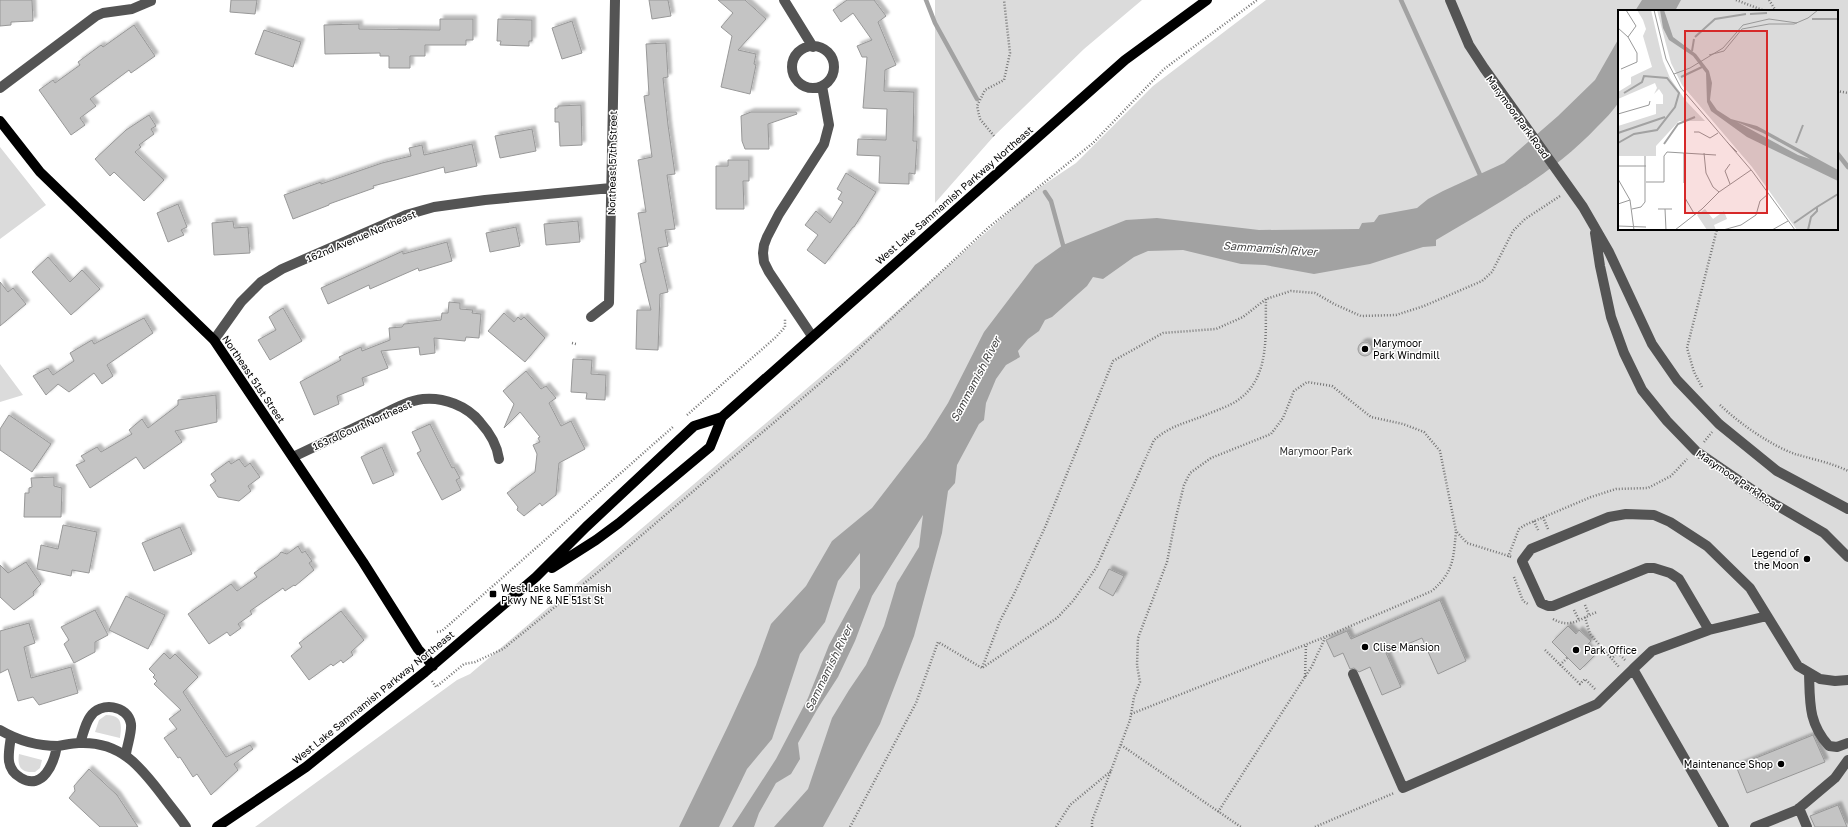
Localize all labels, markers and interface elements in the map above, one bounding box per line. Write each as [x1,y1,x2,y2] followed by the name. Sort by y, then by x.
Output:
[1618,10,1838,230] inset map
[1484,73,1552,161] street label: Marymoor Park Road
[605,111,619,215] street label: Northeast 57th Street
[873,123,1035,267] street label: West Lake Sammamish Parkway Northeast
[304,207,418,265] street label: 162nd Avenue Northeast
[1223,238,1319,258] water label: Sammamish River
[220,333,288,425] street label: Northeast 51st Street
[947,333,1004,424] water label: Sammamish River
[1373,337,1440,361] place label: Marymoor Park Windmill
[1360,344,1370,354] marker: Marymoor Park Windmill
[311,398,413,452] street label: 163rd Court Northeast
[1280,445,1353,457] park label: Marymoor Park
[1694,447,1784,513] street label: Marymoor Park Road
[1751,547,1799,571] place label: Legend of the Moon
[1802,554,1812,564] marker: Legend of the Moon
[501,582,611,606] place label: West Lake Sammamish Pkwy NE & NE 51st St
[488,589,498,599] marker: West Lake Sammamish Pkwy NE & NE 51st St
[802,621,855,713] water label: Sammamish River
[290,628,456,766] street label: West Lake Sammamish Parkway Northeast
[1373,641,1440,653] place label: Clise Mansion
[1360,642,1370,652] marker: Clise Mansion
[1584,644,1637,656] place label: Park Office
[1571,645,1581,655] marker: Park Office
[1684,758,1773,770] place label: Maintenance Shop
[1776,759,1786,769] marker: Maintenance Shop

